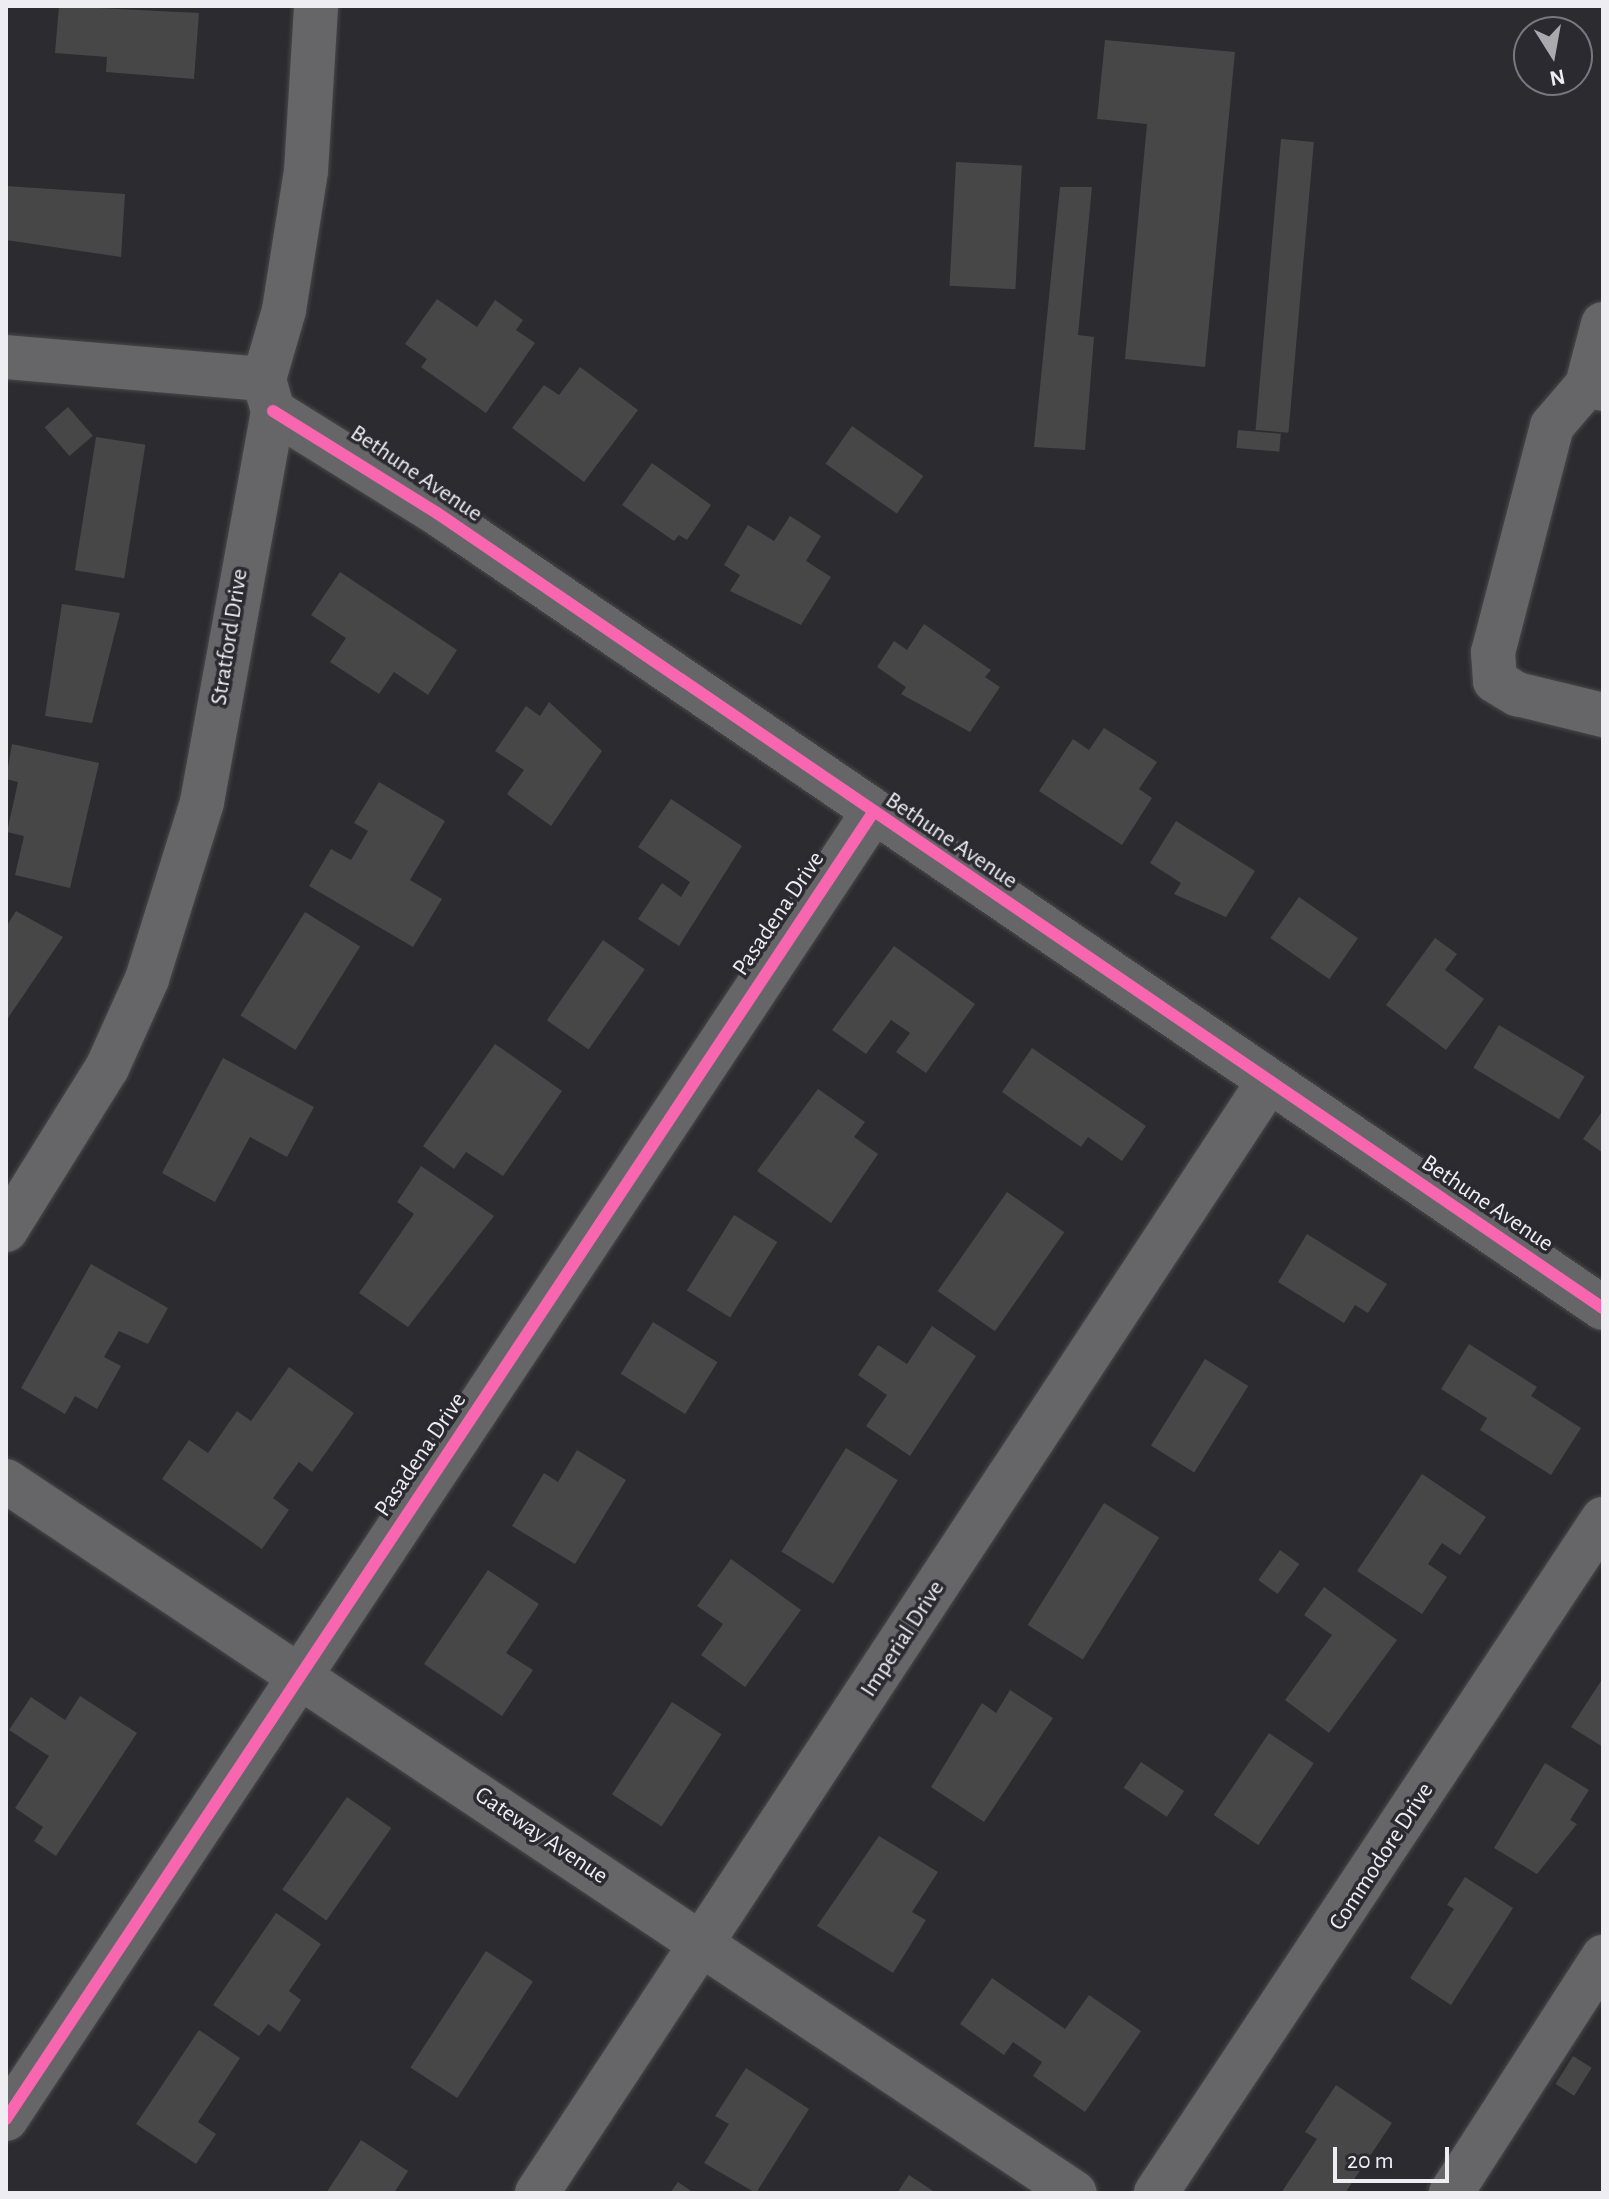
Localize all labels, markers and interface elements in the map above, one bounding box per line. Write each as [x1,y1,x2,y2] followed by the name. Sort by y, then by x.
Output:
[1513,16,1593,96] north arrow
[1548,65,1567,90] text: N
[344,419,488,529] street label: Bethune Avenue
[205,567,255,707] street label: Stratford Drive
[879,786,1023,896] street label: Bethune Avenue
[727,846,831,982] street label: Pasadena Drive
[1415,1149,1559,1259] street label: Bethune Avenue
[369,1387,473,1523] street label: Pasadena Drive
[855,1575,951,1703] street label: Imperial Drive
[1324,1778,1440,1936] street label: Commodore Drive
[469,1781,613,1891] street label: Gateway Avenue
[1337,2131,1453,2181] scale bar
[1347,2149,1394,2173] text: 20 m

